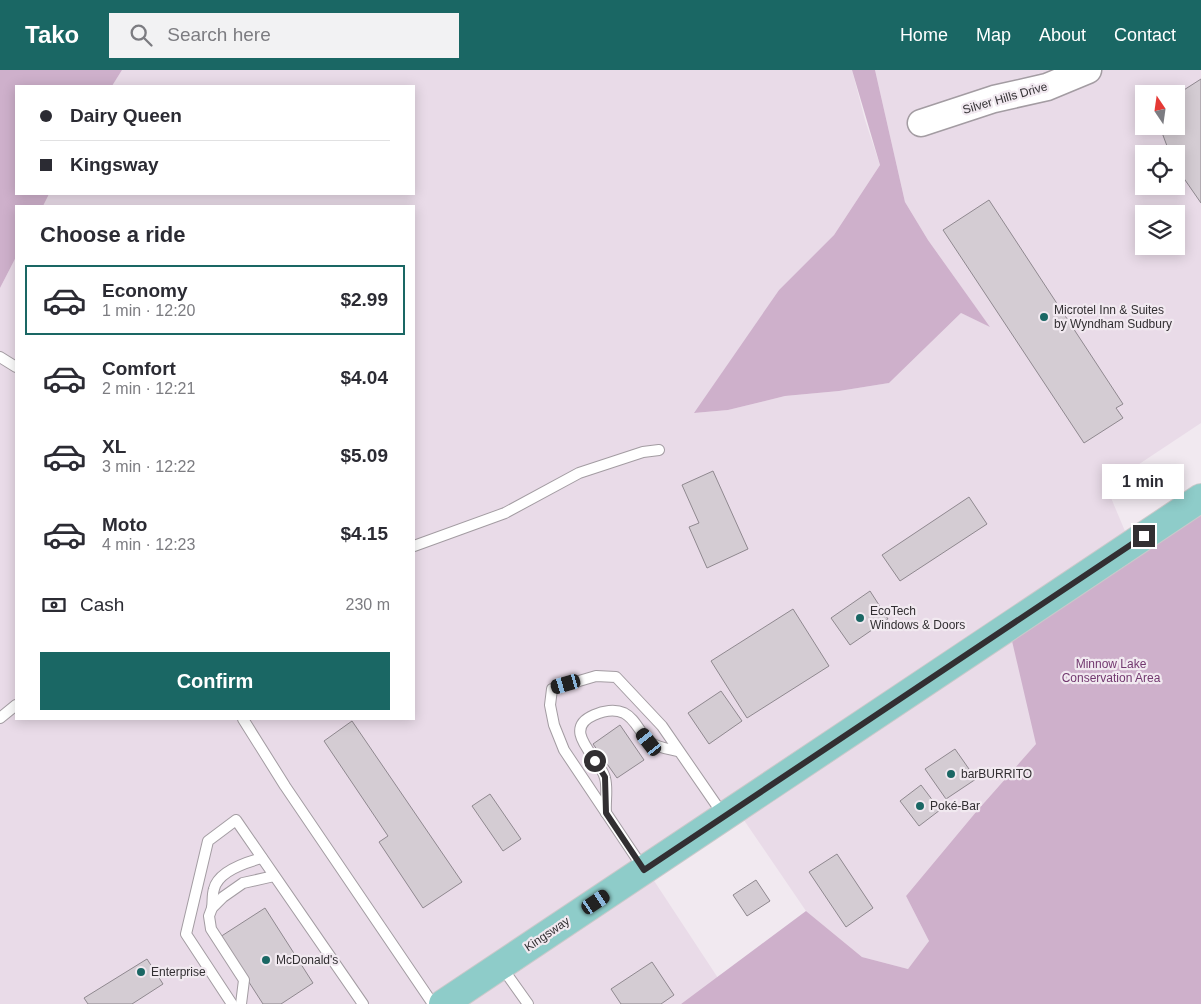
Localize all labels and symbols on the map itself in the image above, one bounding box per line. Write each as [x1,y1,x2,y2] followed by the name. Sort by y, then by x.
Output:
[961,79,1049,117] street label: Silver Hills Drive
[1135,85,1185,135] north arrow
[1054,303,1172,331] place label: Microtel Inn & Suites by Wyndham Sudbury
[1038,311,1050,323] marker: Microtel Inn & Suites by Wyndham Sudbury
[1103,464,1185,498] callout: 1 min
[1133,525,1155,547] route end
[870,604,965,632] place label: EcoTech Windows & Doors
[854,612,866,624] marker: EcoTech Windows & Doors
[1062,657,1161,685] park label: Minnow Lake Conservation Area
[549,673,582,695] car
[633,726,664,758] car
[584,750,606,772] route start
[961,767,1032,781] place label: barBURRITO
[945,768,957,780] marker: barBURRITO
[930,799,980,813] place label: Poké-Bar
[914,800,926,812] marker: Poké-Bar
[579,887,612,917] car
[522,914,572,954] street label: Kingsway
[276,953,338,967] place label: McDonald's
[260,954,272,966] marker: McDonald's
[151,965,206,979] place label: Enterprise
[135,966,147,978] marker: Enterprise

